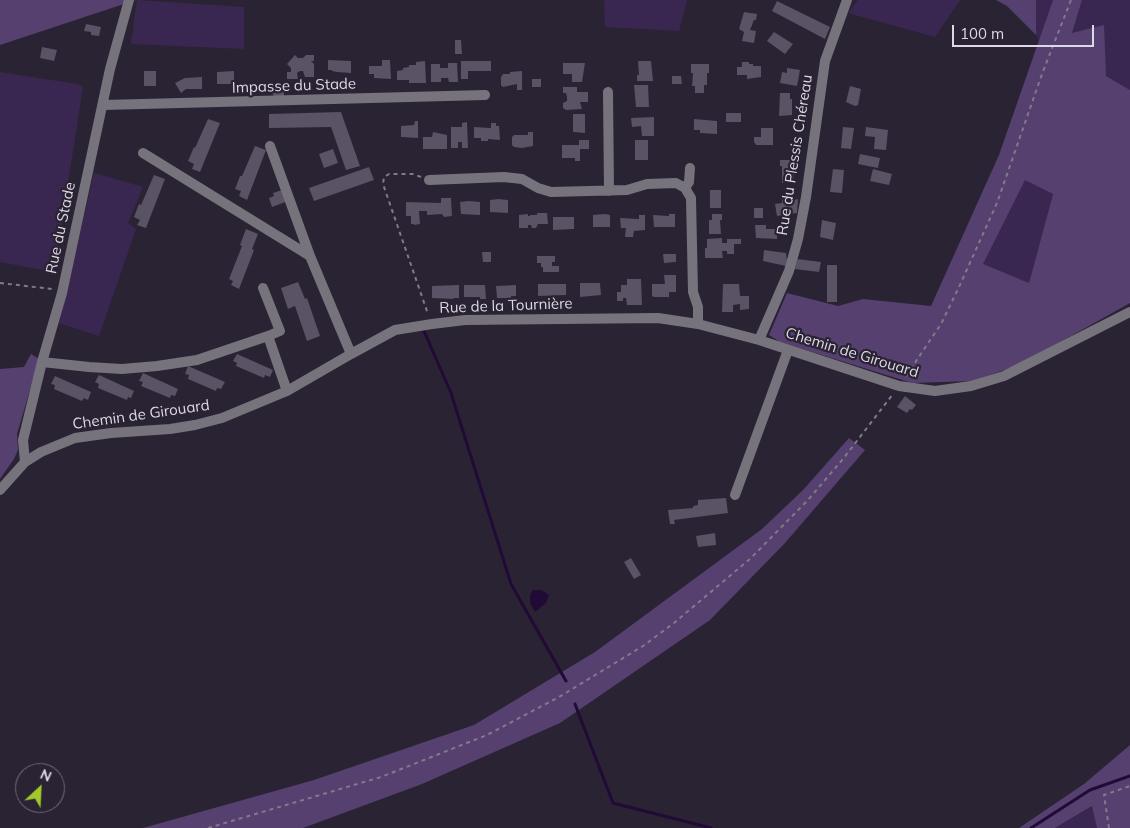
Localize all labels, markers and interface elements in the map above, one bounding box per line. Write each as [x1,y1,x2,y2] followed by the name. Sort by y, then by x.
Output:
[955,15,1098,47] scale bar
[960,24,1004,43] text: 100 m
[773,73,817,237] street label: Rue du Plessis Chéreau
[232,75,356,97] street label: Impasse du Stade
[42,180,80,276] street label: Rue du Stade
[439,295,573,317] street label: Rue de la Tournière
[783,324,921,382] street label: Chemin de Girouard
[71,396,211,434] street label: Chemin de Girouard
[15,763,65,813] north arrow
[37,765,55,786] text: N

